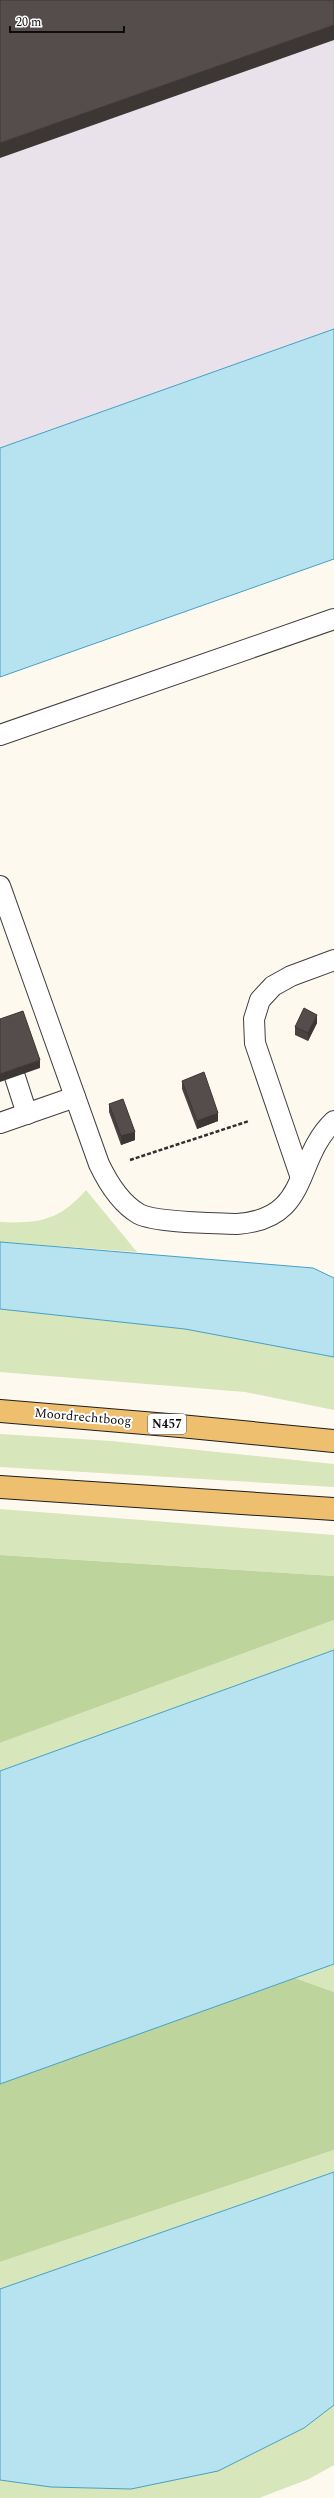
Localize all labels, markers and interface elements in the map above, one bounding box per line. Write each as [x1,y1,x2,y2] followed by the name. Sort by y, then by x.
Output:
[10,8,124,34] scale bar
[16,13,41,32] text: 20 m
[34,1403,132,1431] street label: Moordrechtboog
[148,1414,186,1434] road number: N457

